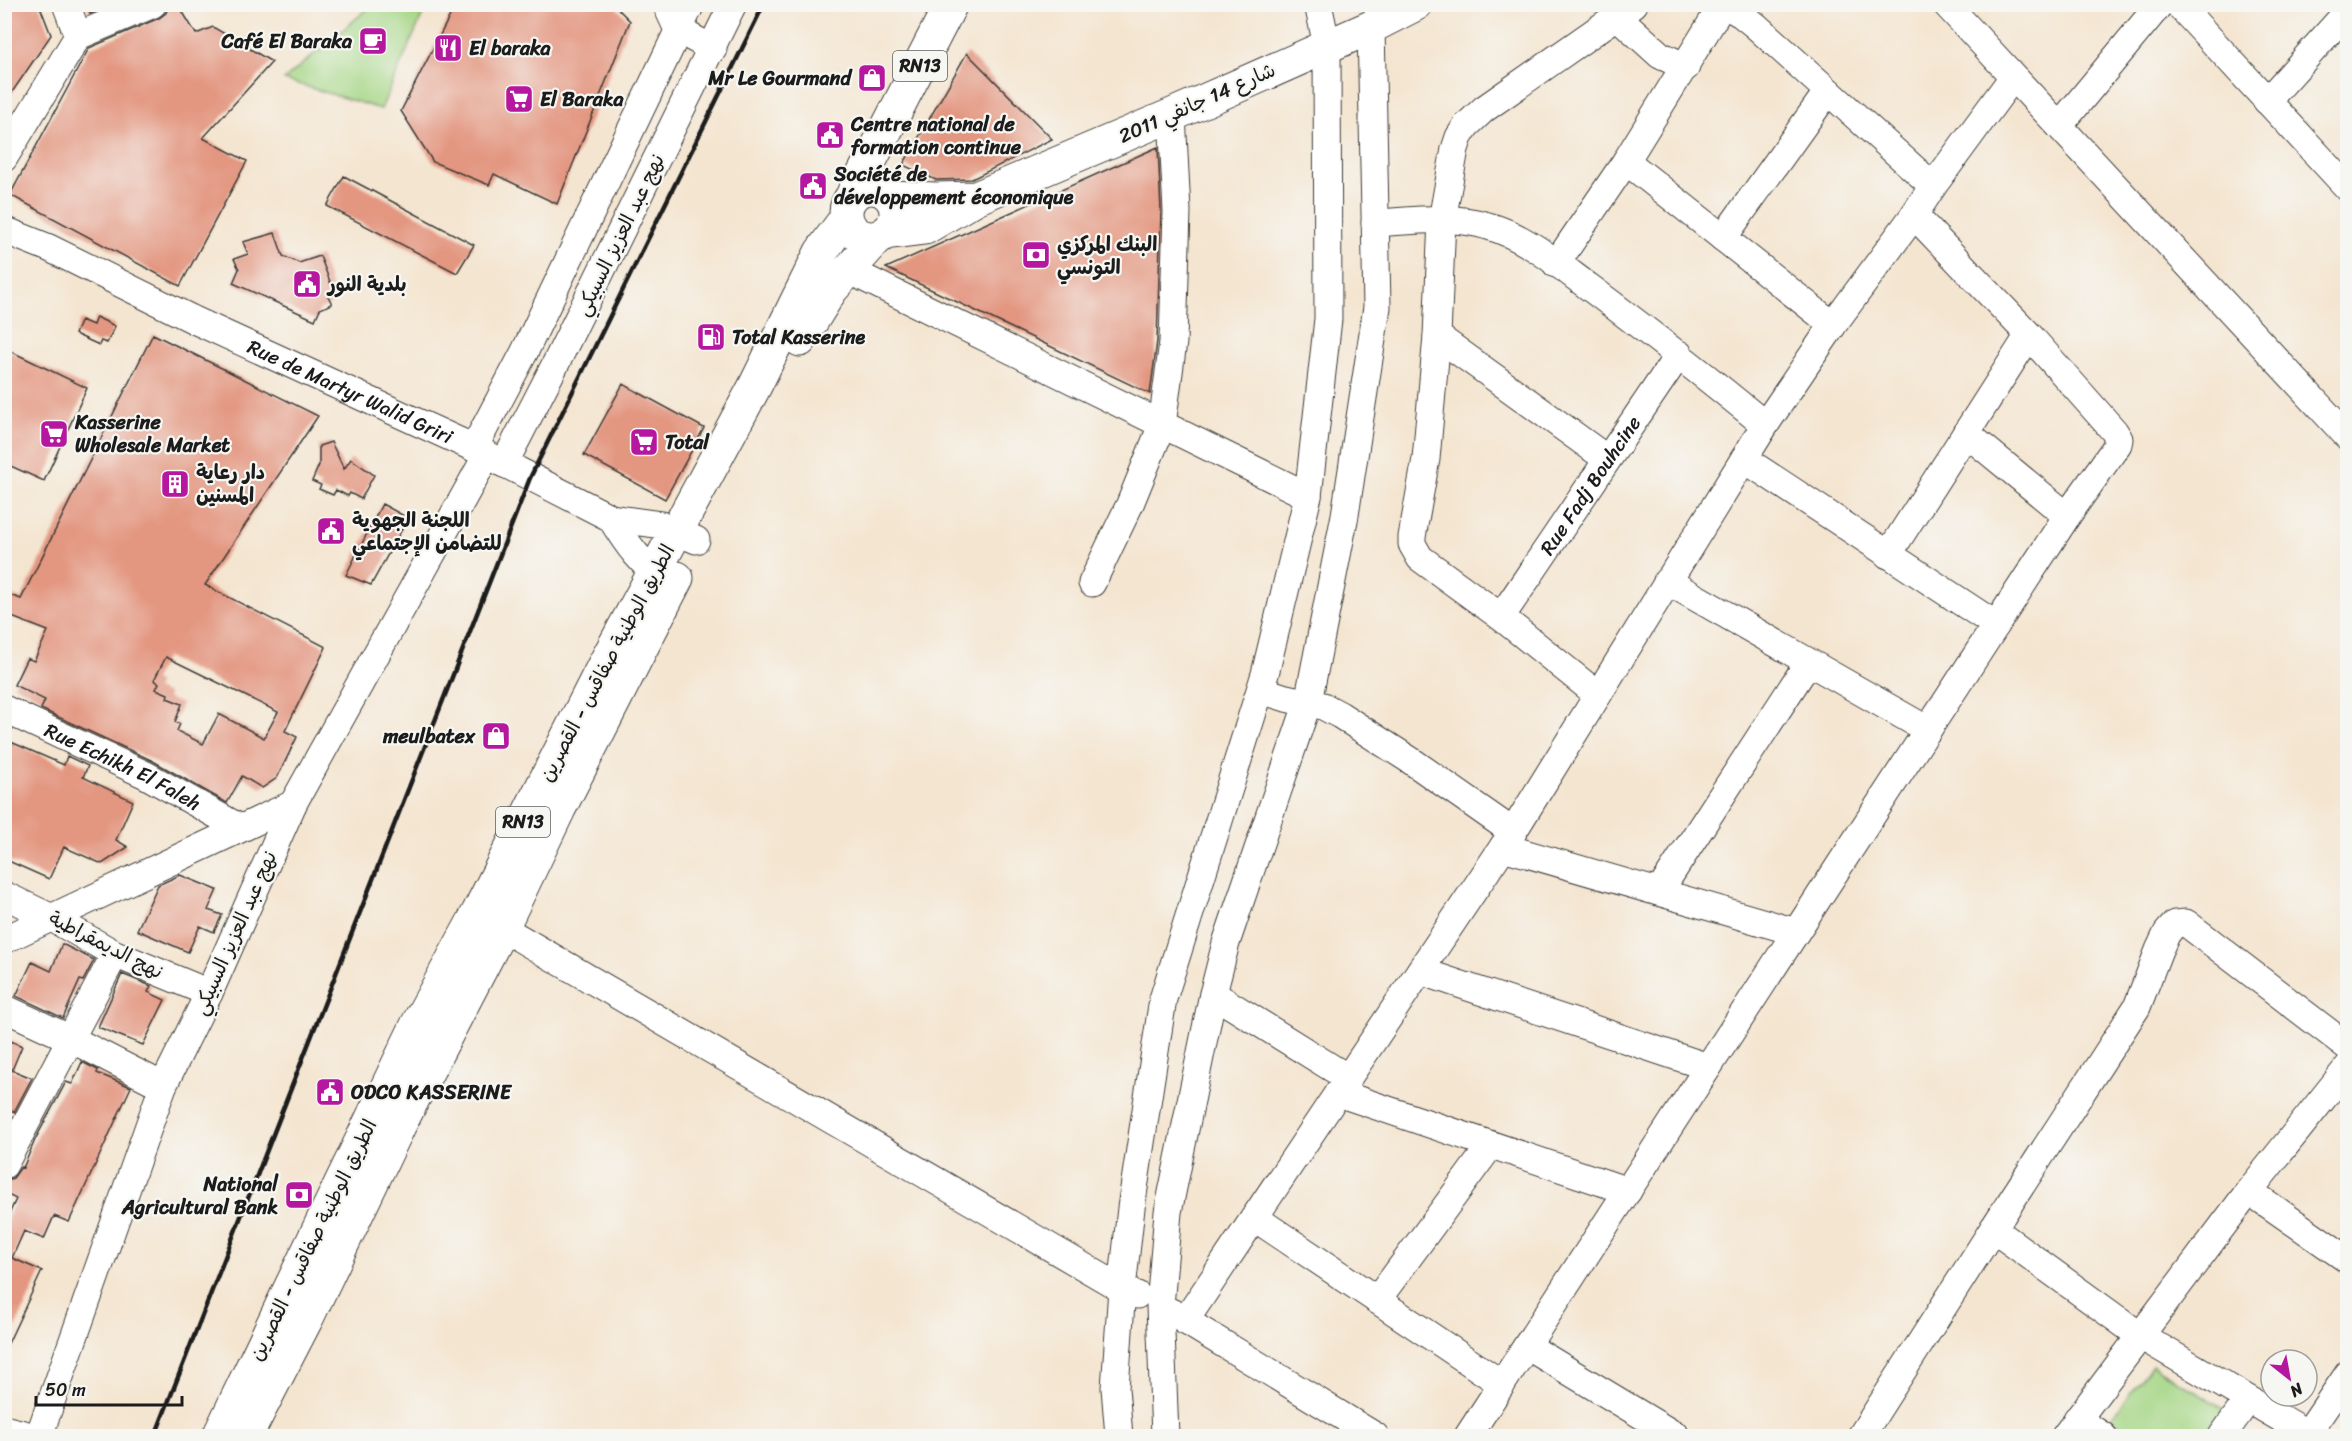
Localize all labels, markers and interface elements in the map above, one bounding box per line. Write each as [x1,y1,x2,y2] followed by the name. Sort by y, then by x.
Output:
[221,24,353,59] place label: Café El Baraka
[357,25,389,57] cafe icon: Café El Baraka
[469,31,552,66] place label: El baraka
[432,32,464,64] restaurant icon: El baraka
[893,51,947,81] road number: RN13
[1113,53,1281,153] street label: شارع 14 جانفي 2011
[707,61,853,96] place label: Mr Le Gourmand
[856,62,888,94] shop icon: Mr Le Gourmand
[540,82,625,117] place label: El Baraka
[503,83,535,115] supermarket icon: El Baraka
[850,107,1022,165] place label: Centre national de formation continue
[814,119,846,151] public building icon: Centre national de formation continue
[565,148,675,322] street label: نهج عبد العزيز السبيكي
[833,157,1074,215] place label: Société de développement économique
[797,170,829,202] public building icon: Société de développement économique
[1057,227,1157,285] place label: البنك المركزي التونسي
[1020,239,1052,271] bank icon: البنك المركزي التونسي
[326,267,407,302] place label: بلدية النور
[291,268,323,300] public building icon: بلدية النور
[732,320,866,355] place label: Total Kasserine
[695,321,727,353] fuel station icon: Total Kasserine
[242,329,460,454] street label: Rue de Martyr Walid Griri
[74,405,230,463] place label: Kasserine Wholesale Market
[1530,408,1650,562] street label: Rue Fadj Bouhcine
[38,418,70,450] supermarket icon: Kasserine Wholesale Market
[665,425,710,460] place label: Total
[628,426,660,458] supermarket icon: Total
[196,455,265,513] place label: دار رعاية المسنين
[159,468,191,500] building icon: دار رعاية المسنين
[352,503,502,561] place label: اللجنة الجهوية للتضامن الإجتماعي
[315,515,347,547] public building icon: اللجنة الجهوية للتضامن الإجتماعي
[529,538,685,788] street label: الطريق الوطنية صفاقس - القصرين
[39,713,208,820] street label: Rue Echikh El Faleh
[382,719,476,754] place label: meulbatex
[480,720,512,752] shop icon: meulbatex
[496,807,550,837] road number: RN13
[183,845,287,1021] street label: نهج عبد العزيز السبيكي
[42,901,170,989] street label: نهج الديمقراطية
[351,1075,513,1110] place label: ODCO KASSERINE
[314,1076,346,1108] public building icon: ODCO KASSERINE
[239,1113,387,1367] street label: الطريق الوطنية صفاقس - القصرين
[121,1167,279,1225] place label: National Agricultural Bank
[283,1179,315,1211] bank icon: National Agricultural Bank
[2259,1348,2319,1408] north arrow
[36,1369,182,1407] scale bar
[45,1374,86,1406] text: 50 m
[2283,1375,2310,1406] text: N

